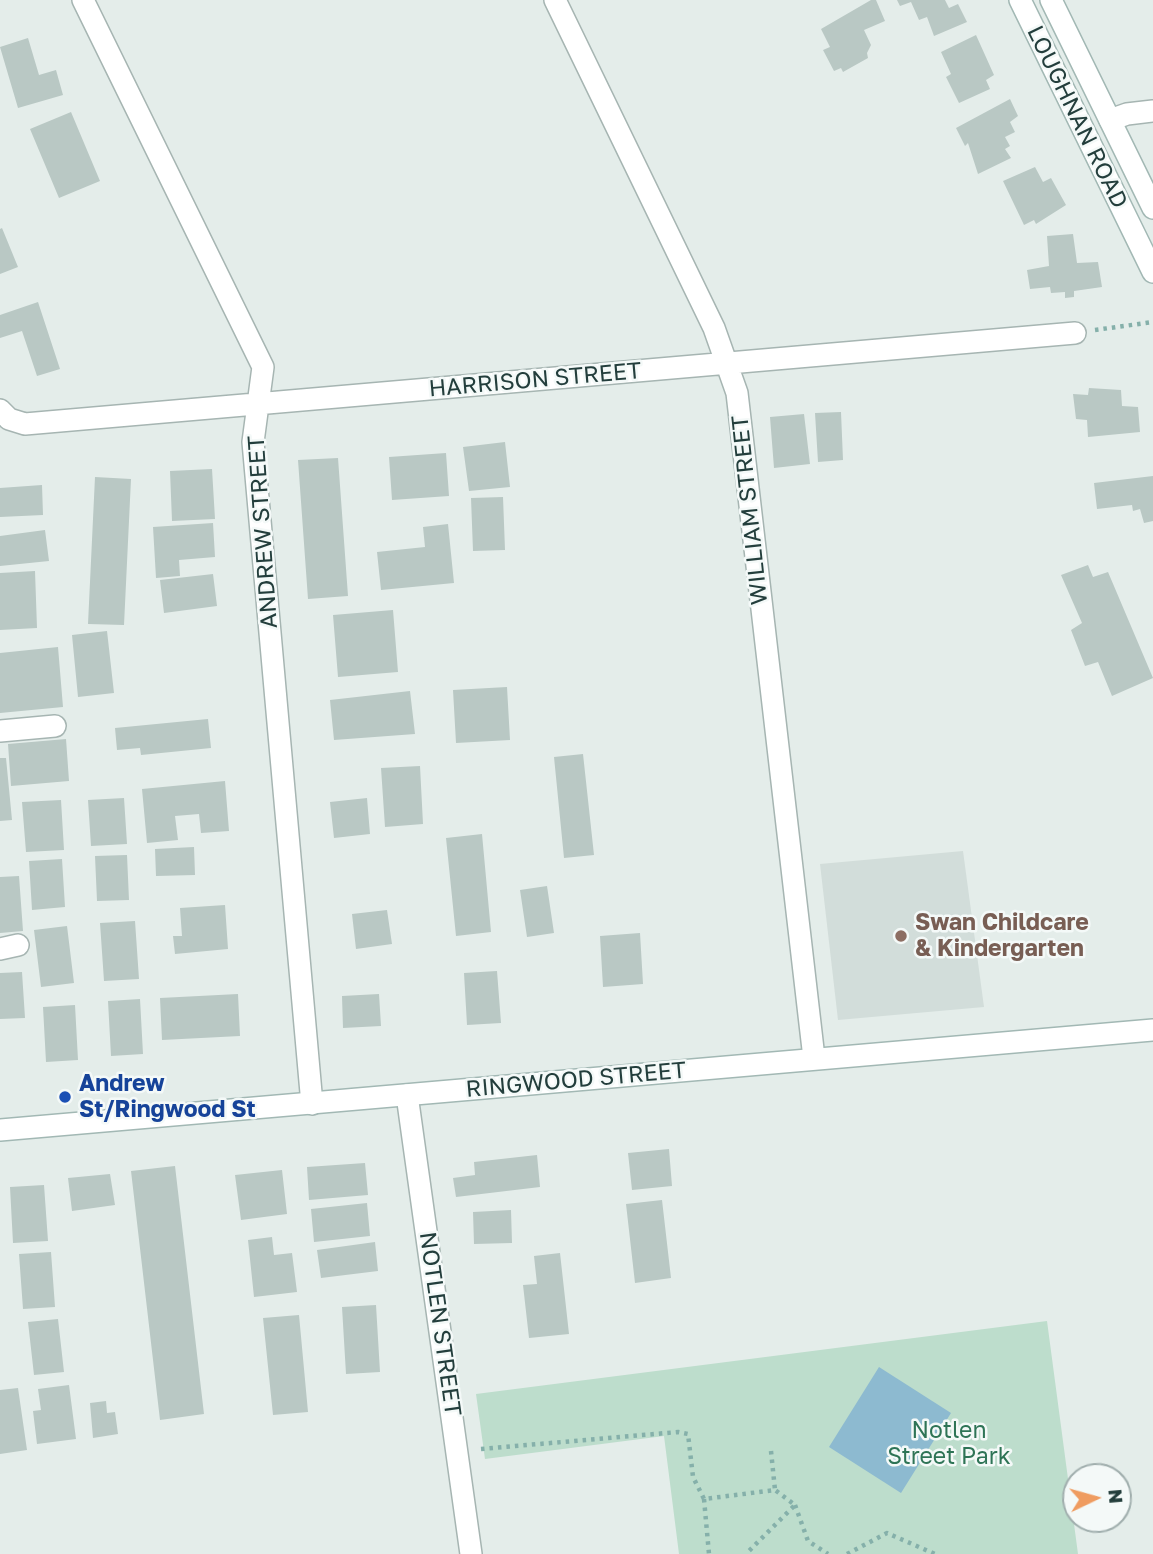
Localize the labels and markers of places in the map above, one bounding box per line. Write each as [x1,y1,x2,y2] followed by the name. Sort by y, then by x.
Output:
[915,909,1089,963] place label: Swan Childcare & Kindergarten
[893,928,909,944] marker: Swan Childcare & Kindergarten
[79,1070,256,1124] place label: Andrew St/Ringwood St
[57,1089,73,1105] marker: Andrew St/Ringwood St

